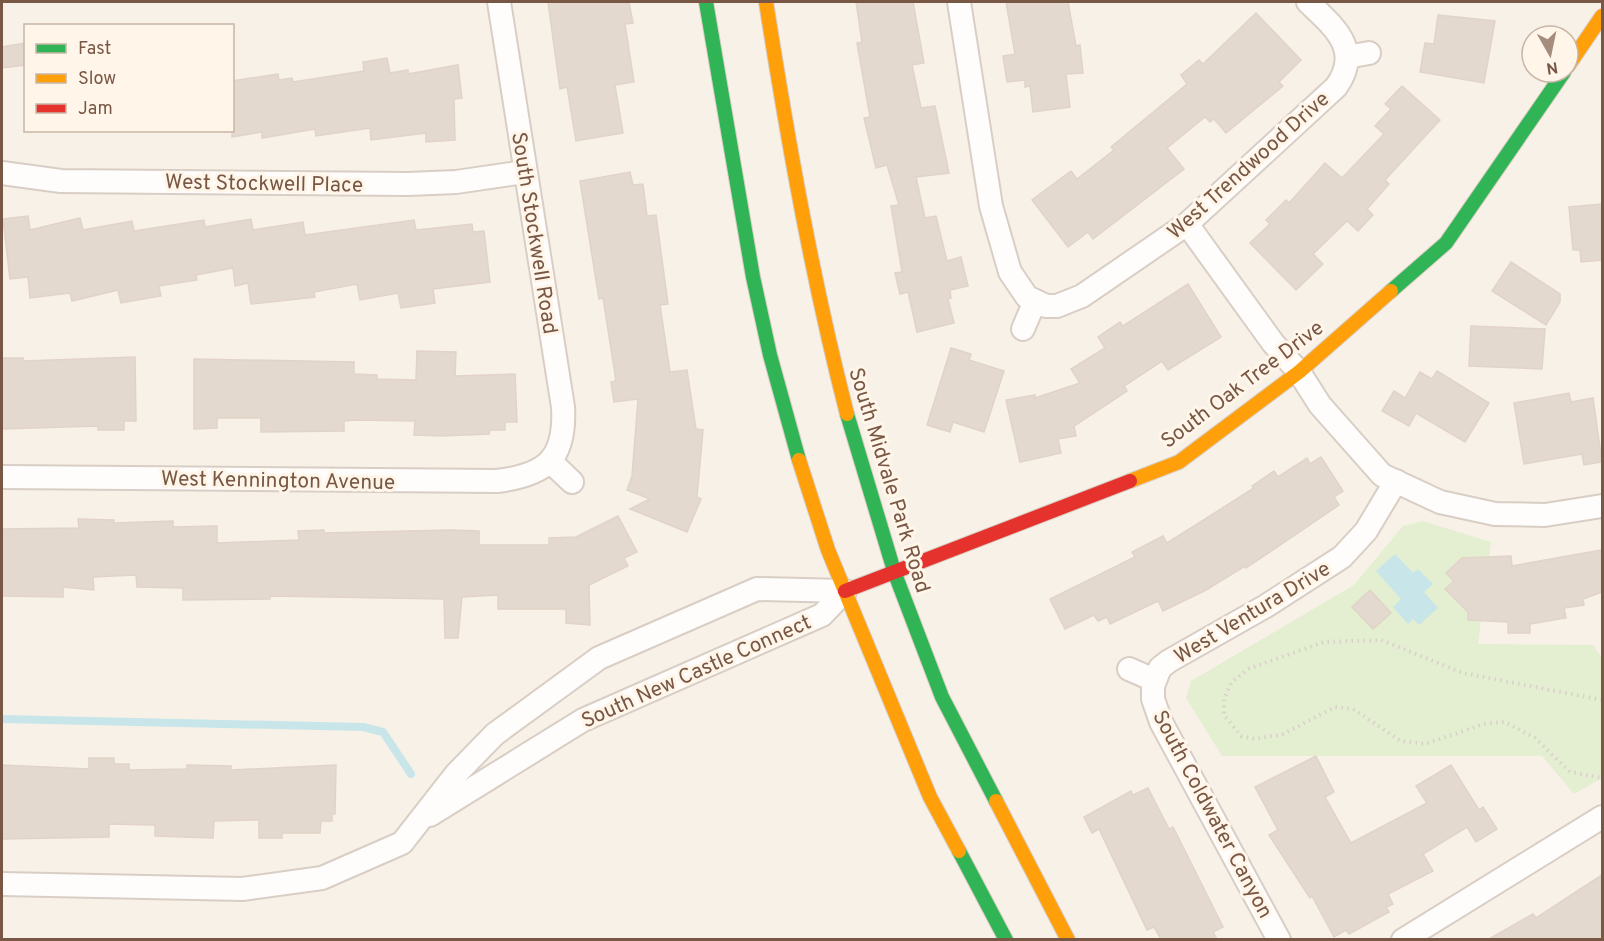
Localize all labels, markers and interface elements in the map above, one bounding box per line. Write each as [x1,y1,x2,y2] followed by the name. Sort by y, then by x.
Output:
[24,24,234,132] legend
[1520,24,1580,84] north arrow
[78,38,111,61] text: Fast
[1545,56,1559,78] text: N
[78,68,116,91] text: Slow
[1162,86,1336,246] street label: West Trendwood Drive
[78,98,113,121] text: Jam
[504,130,563,336] street label: South Stockwell Road
[165,169,363,200] street label: West Stockwell Place
[1156,315,1330,455] street label: South Oak Tree Drive
[841,365,936,596] street label: South Midvale Park Road
[161,466,395,497] street label: West Kennington Avenue
[1170,556,1336,671] street label: West Ventura Drive
[577,609,816,735] street label: South New Castle Connect
[1145,706,1278,923] street label: South Coldwater Canyon

